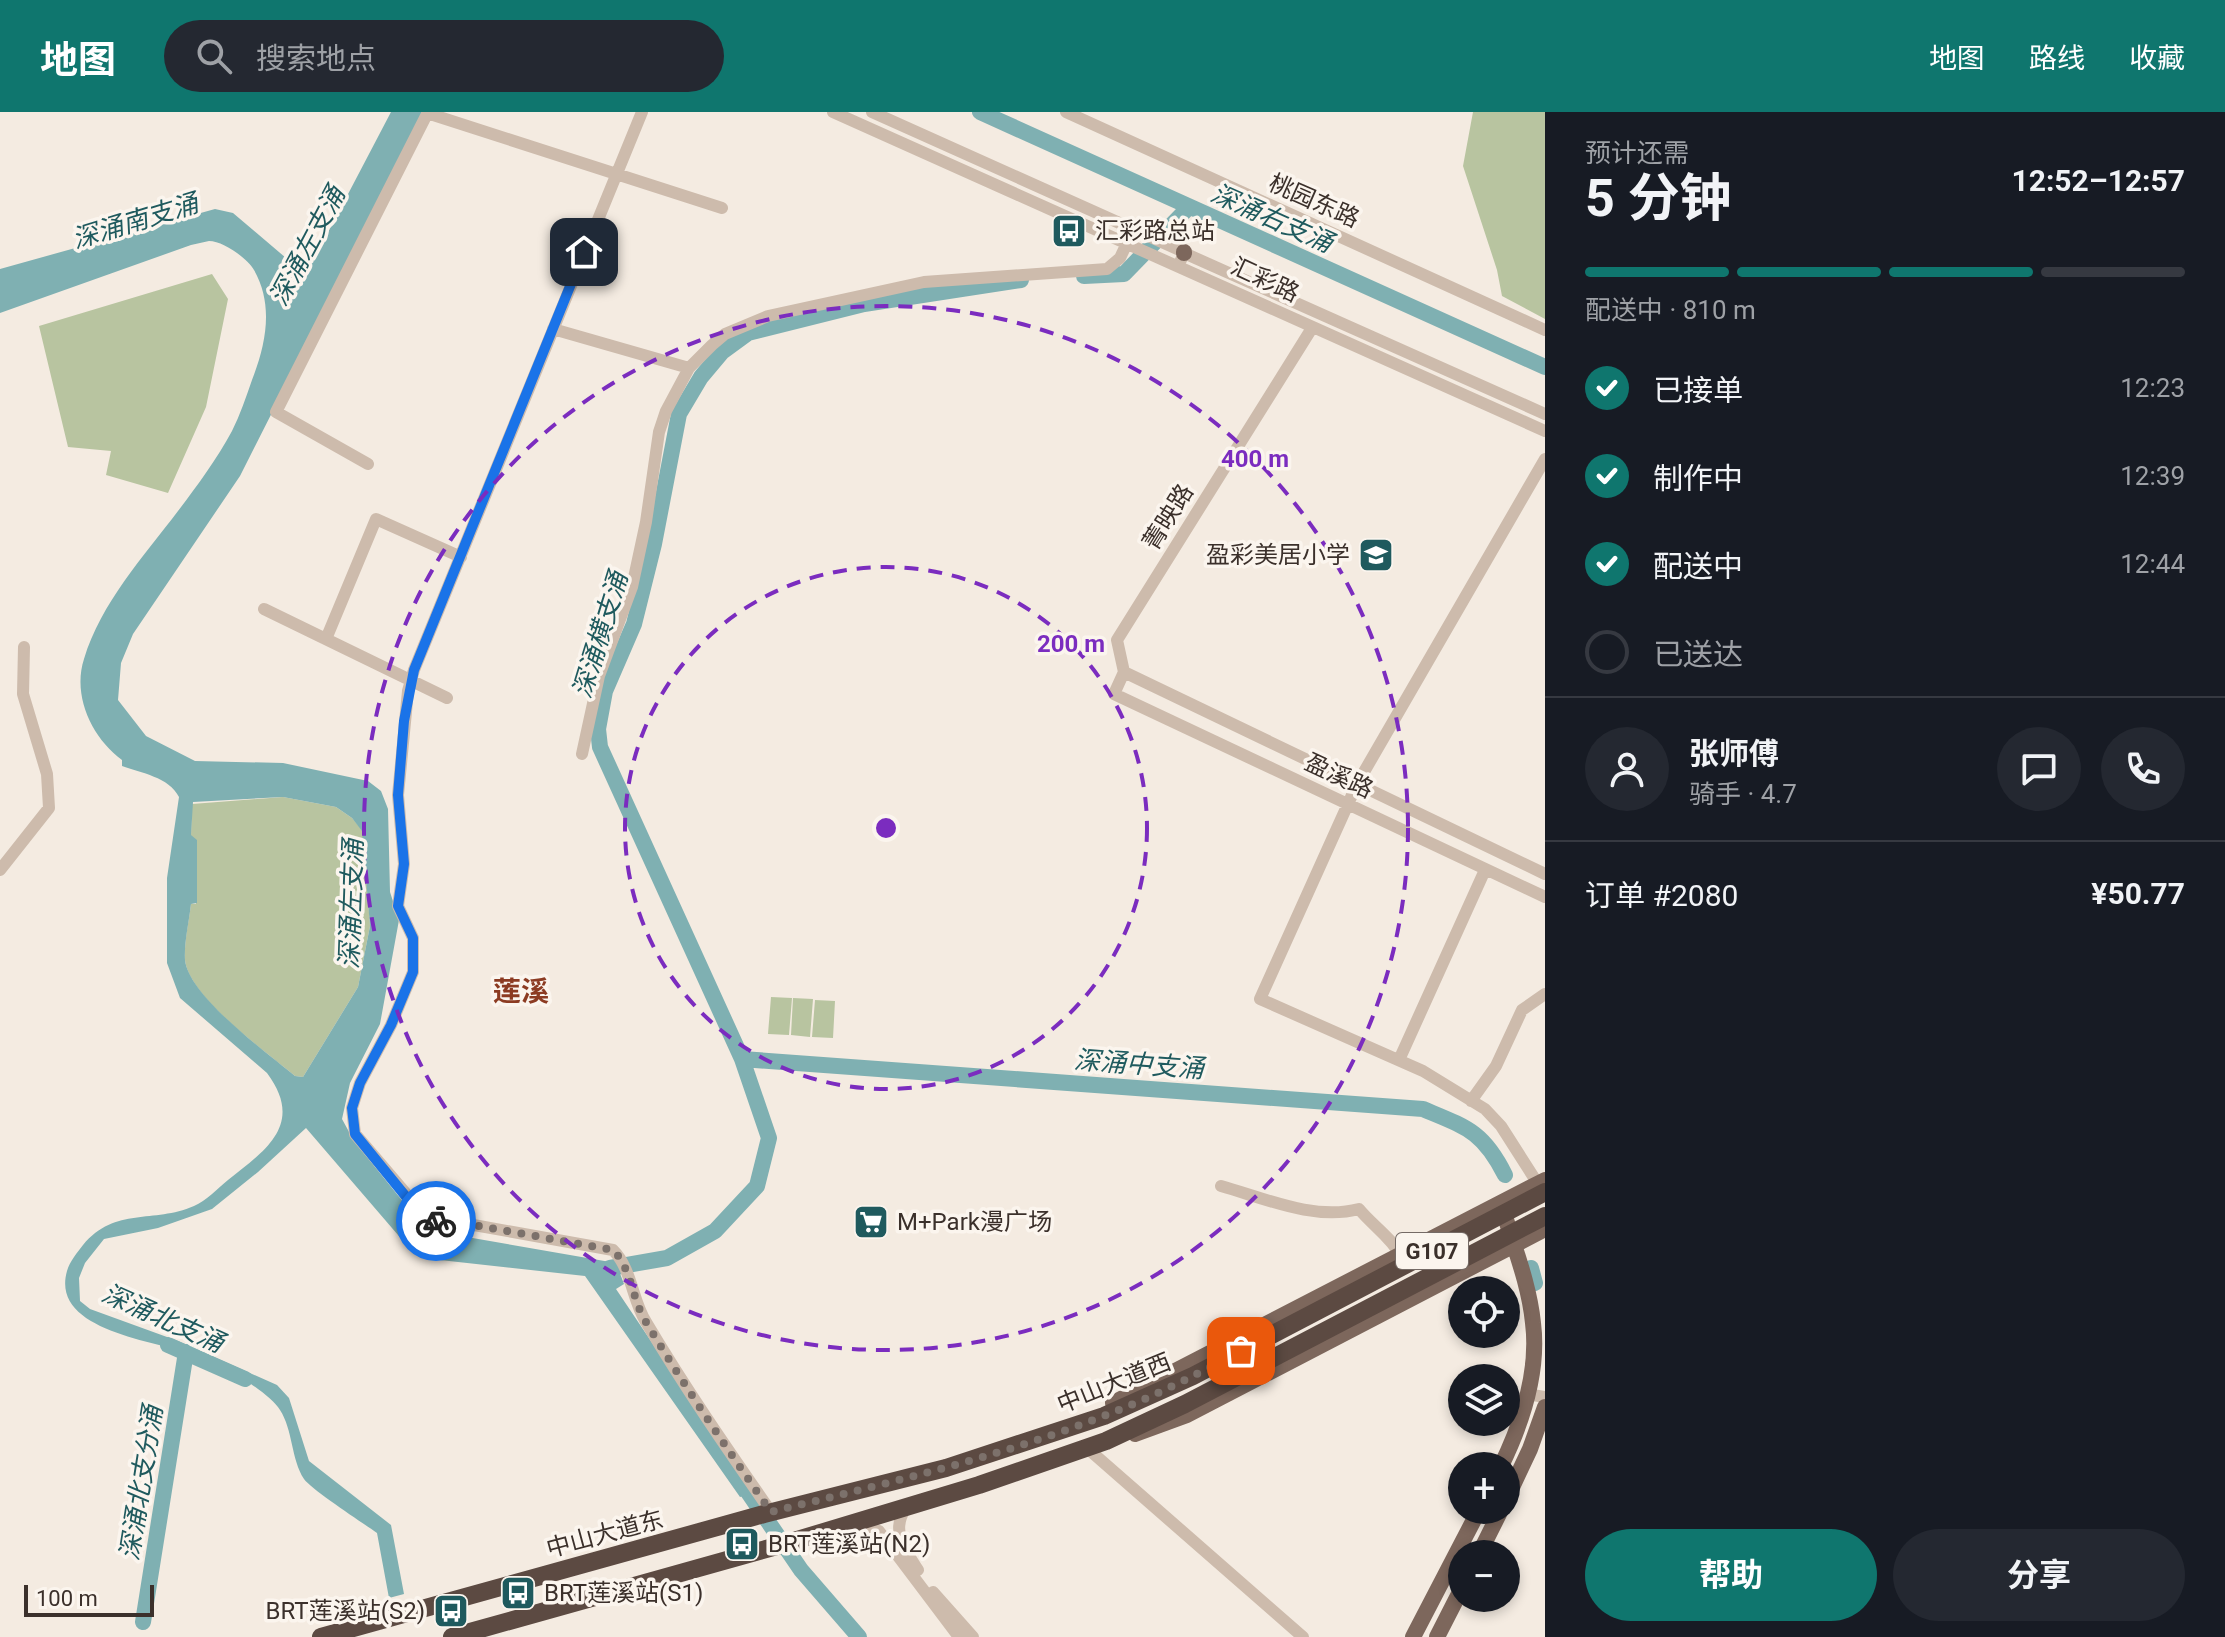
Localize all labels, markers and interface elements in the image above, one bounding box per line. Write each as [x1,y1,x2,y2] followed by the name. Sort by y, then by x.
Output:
[164,20,724,92] search box
[192,34,236,78] icon: search
[40,38,116,82] text: 地图
[256,41,376,76] text: 搜索地点
[1929,42,1985,75] text: 地图
[2029,42,2085,75] text: 路线
[2129,42,2185,75] text: 收藏
[1585,138,1689,168] text: 预计还需
[2011,163,2185,198] text: 12:52–12:57
[1585,168,1732,229] text: 5 分钟
[1264,169,1364,233] street label: 桃园东路
[1207,178,1340,259] water label: 深涌右支涌
[263,179,352,310] water label: 深涌左支涌
[68,187,204,254] water label: 深涌南支涌
[1050,212,1088,250] bus stop icon: 汇彩路总站
[1095,217,1215,245] place label: 汇彩路总站
[550,218,618,286] pin
[562,230,606,274] icon: home
[1226,252,1304,308] street label: 汇彩路
[1585,295,1756,325] text: 配送中 · 810 m
[1585,366,1629,410] icon: check
[1653,373,1743,408] text: 已接单
[2120,373,2185,403] text: 12:23
[1221,445,1289,473] text: 400 m
[1585,454,1629,498] icon: check
[1653,461,1743,496] text: 制作中
[2120,461,2185,491] text: 12:39
[1137,479,1199,555] street label: 菁映路
[1357,536,1395,574] school or university icon: 盈彩美居小学
[1206,541,1350,569] place label: 盈彩美居小学
[1585,542,1629,586] icon: check
[1653,549,1743,584] text: 配送中
[2120,549,2185,579] text: 12:44
[567,566,634,702] water label: 深涌横支涌
[1037,630,1105,658] text: 200 m
[1653,637,1743,672] text: 已送达
[1585,727,1669,811] button: person
[1997,727,2081,811] button: chat
[2101,727,2185,811] button: phone
[1689,736,1779,771] text: 张师傅
[1300,748,1378,804] street label: 盈溪路
[1689,779,1797,809] text: 骑手 · 4.7
[872,814,900,842] centre of rings
[334,836,368,969] water label: 深涌左支涌
[2091,876,2185,911] text: ¥50.77
[1585,878,1738,913] text: 订单 #2080
[493,975,549,1008] district label: 莲溪
[1073,1045,1208,1084] water label: 深涌中支涌
[396,1181,476,1261] courier
[414,1199,458,1243] icon: bike
[852,1203,890,1241] supermarket icon: M+Park漫广场
[897,1208,1052,1236] place label: M+Park漫广场
[1396,1233,1468,1269] road number: G107
[1448,1276,1520,1612] map controls
[1448,1276,1520,1348] button: locate
[98,1278,231,1359] water label: 深涌北支涌
[1207,1317,1275,1385] pin
[1219,1329,1263,1373] icon: bag
[1053,1348,1175,1418] street label: 中山大道西
[1448,1364,1520,1436] button: layers
[114,1401,168,1562] water label: 深涌北支分涌
[1448,1452,1520,1524] button: +
[543,1505,667,1563] street label: 中山大道东
[723,1525,761,1563] bus stop icon: BRT莲溪站(N2)
[1585,1529,1877,1621] button: 帮助
[1893,1529,2185,1621] button: 分享
[768,1530,930,1558] place label: BRT莲溪站(N2)
[1448,1540,1520,1612] button: −
[499,1574,537,1612] bus stop icon: BRT莲溪站(S1)
[544,1579,703,1607] place label: BRT莲溪站(S1)
[24,1581,154,1617] scale bar
[36,1586,98,1611] text: 100 m
[432,1592,470,1630] bus stop icon: BRT莲溪站(S2)
[266,1597,425,1625] place label: BRT莲溪站(S2)

